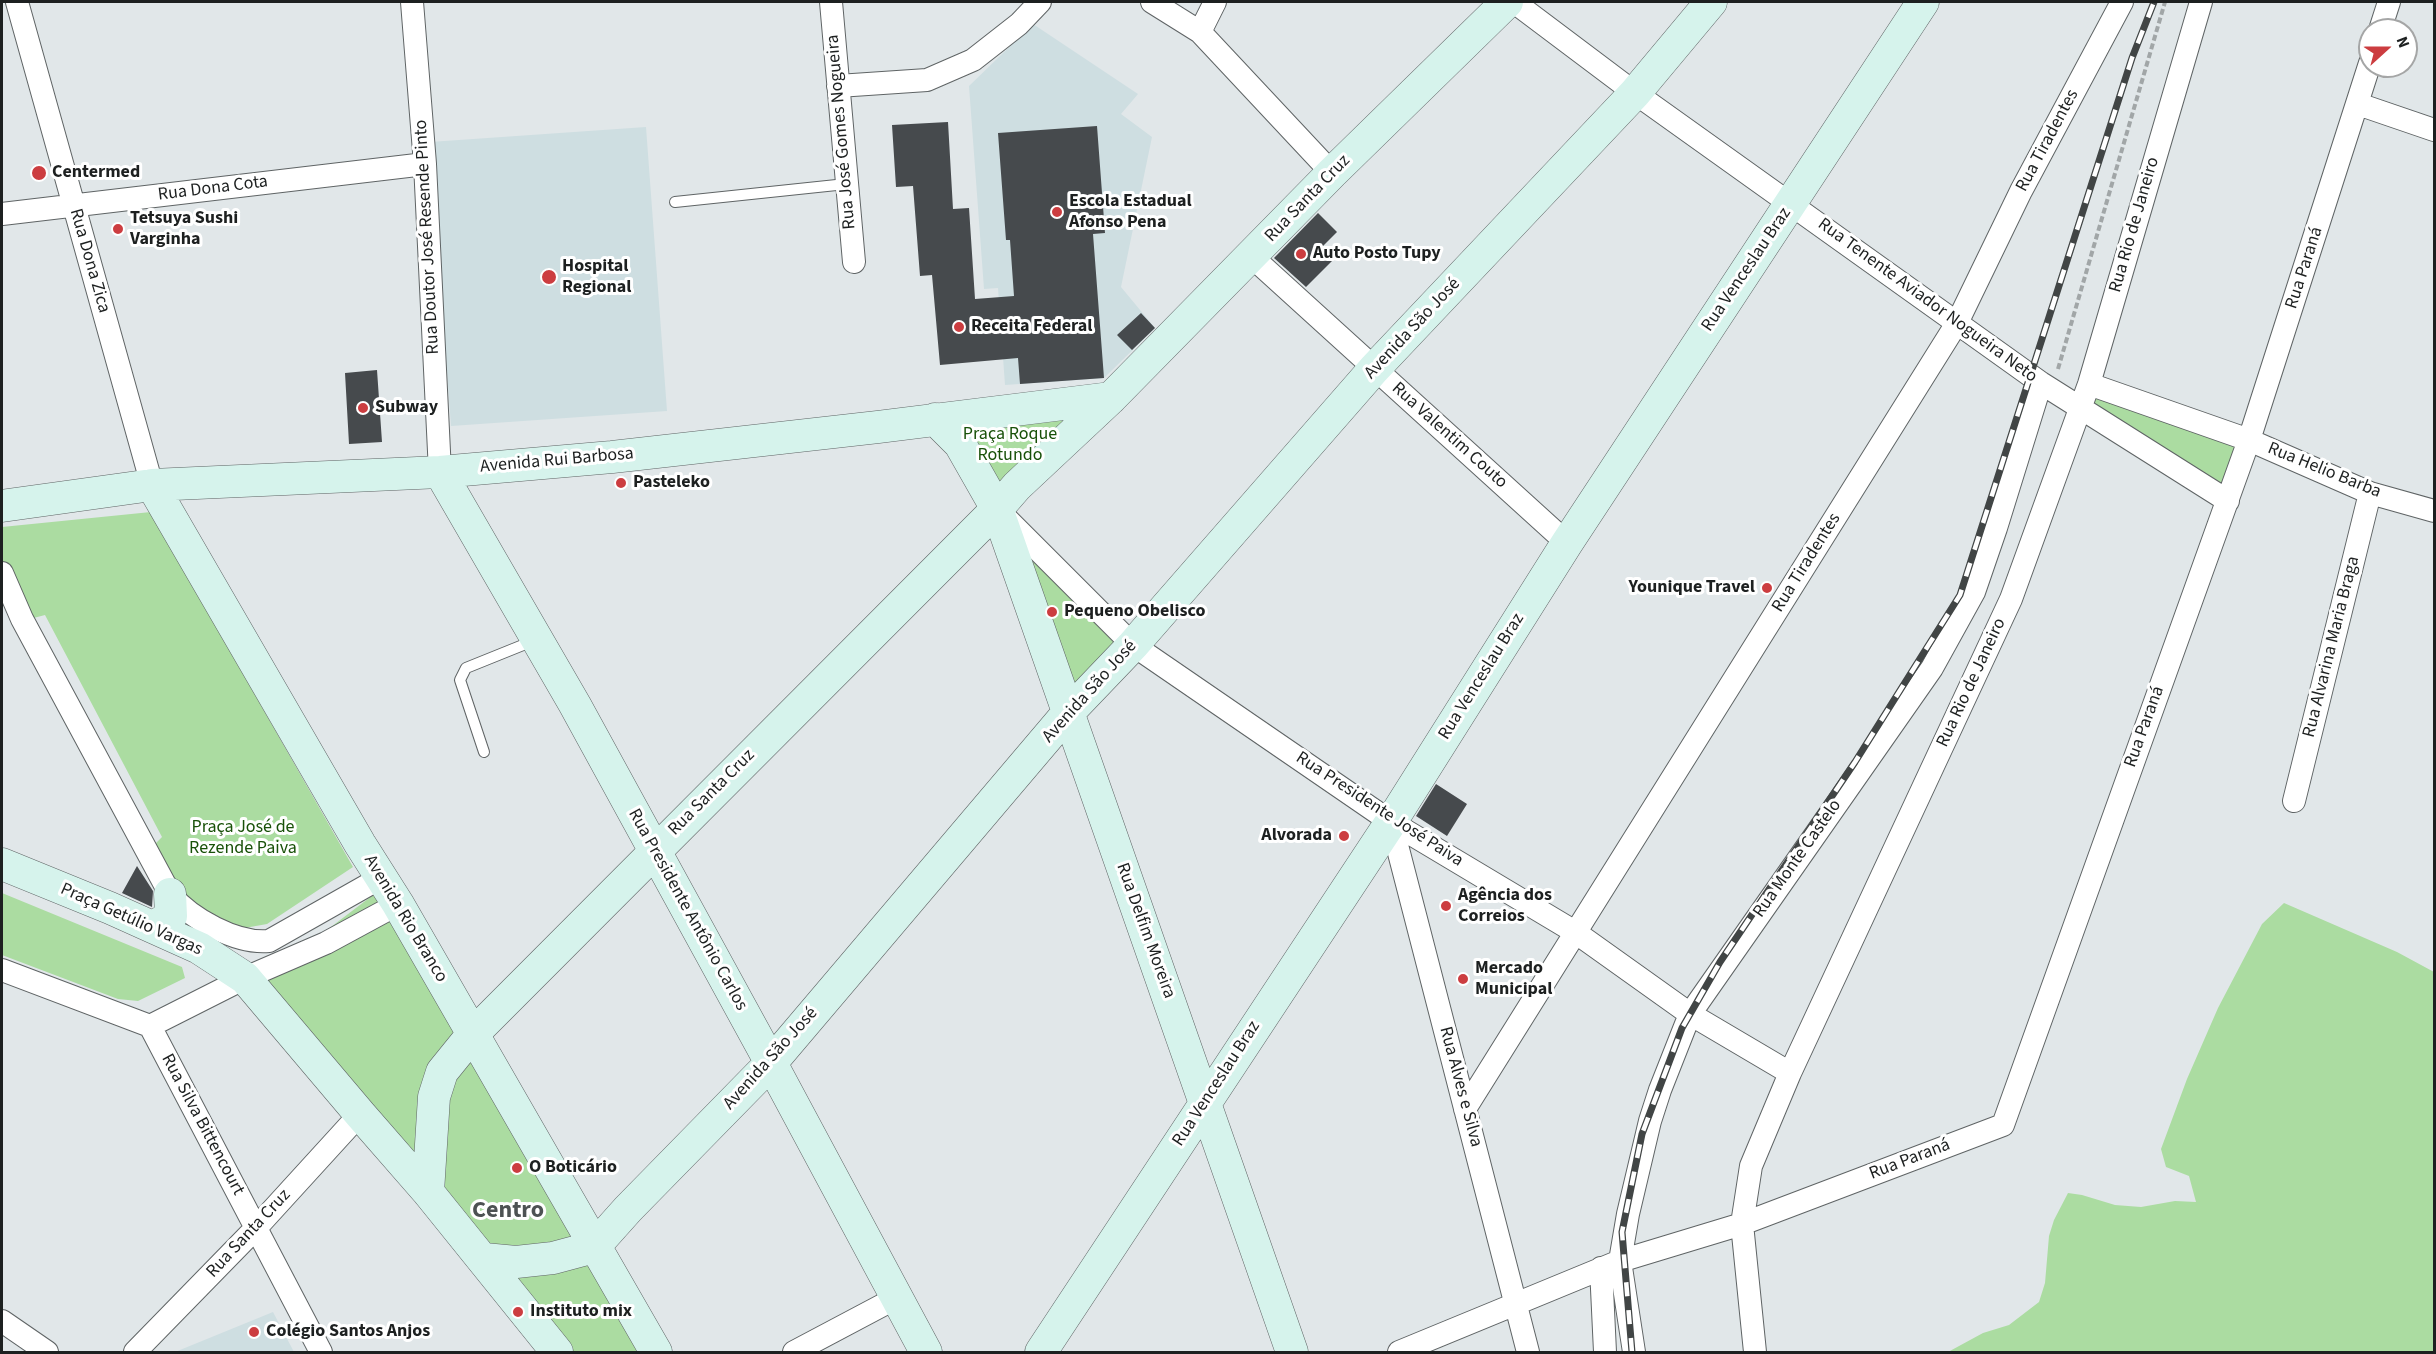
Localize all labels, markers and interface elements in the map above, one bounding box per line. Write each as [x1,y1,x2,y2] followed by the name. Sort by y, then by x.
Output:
[2358,18,2418,78] north arrow
[2391,33,2415,51] text: N
[823,34,861,230] street label: Rua José Gomes Nogueira
[2012,86,2084,196] street label: Rua Tiradentes
[411,119,445,355] street label: Rua Doutor José Resende Pinto
[1261,151,1355,247] street label: Rua Santa Cruz
[2105,155,2165,295] street label: Rua Rio de Janeiro
[52,162,140,184] place label: Centermed
[30,164,48,182] marker: Centermed
[157,172,269,206] street label: Rua Dona Cota
[1069,191,1192,234] place label: Escola Estadual Afonso Pena
[1698,204,1796,336] street label: Rua Venceslau Braz
[1050,205,1064,219] marker: Escola Estadual Afonso Pena
[64,206,114,316] street label: Rua Dona Zica
[130,208,238,250] place label: Tetsuya Sushi Varginha
[1813,214,2041,388] street label: Rua Tenente Aviador Nogueira Neto
[111,222,125,236] marker: Tetsuya Sushi Varginha
[2282,224,2328,312] street label: Rua Paraná
[1313,243,1441,265] place label: Auto Posto Tupy
[1294,247,1308,261] marker: Auto Posto Tupy
[562,256,631,298] place label: Hospital Regional
[540,268,558,286] marker: Hospital Regional
[1361,274,1465,384] street label: Avenida São José
[971,316,1092,338] place label: Receita Federal
[952,320,966,334] marker: Receita Federal
[1387,378,1511,494] street label: Rua Valentim Couto
[375,397,438,419] place label: Subway
[356,401,370,415] marker: Subway
[963,424,1057,466] park label: Praça Roque Rotundo
[2264,438,2384,504] street label: Rua Helio Barba
[479,444,635,478] street label: Avenida Rui Barbosa
[633,472,710,494] place label: Pasteleko
[614,476,628,490] marker: Pasteleko
[1768,509,1846,617] street label: Rua Tiradentes
[2299,554,2365,740] street label: Rua Alvarina Maria Braga
[1628,577,1755,599] place label: Younique Travel
[1760,581,1774,595] marker: Younique Travel
[1064,601,1205,623] place label: Pequeno Obelisco
[1045,605,1059,619] marker: Pequeno Obelisco
[1434,610,1530,744] street label: Rua Venceslau Braz
[1933,615,2011,751] street label: Rua Rio de Janeiro
[1038,636,1142,748] street label: Avenida São José
[2120,683,2170,771] street label: Rua Paraná
[664,745,760,841] street label: Rua Santa Cruz
[1291,748,1467,872] street label: Rua Presidente José Paiva
[1749,796,1847,922] street label: Rua Monte Castelo
[622,805,752,1015] street label: Rua Presidente Antônio Carlos
[189,817,297,860] park label: Praça José de Rezende Paiva
[1261,825,1332,847] place label: Alvorada
[1337,829,1351,843] marker: Alvorada
[358,851,452,987] street label: Avenida Rio Branco
[1110,860,1180,1002] street label: Rua Delfim Moreira
[57,879,205,961] street label: Praça Getúlio Vargas
[1458,885,1552,928] place label: Agência dos Correios
[1439,899,1453,913] marker: Agência dos Correios
[1475,958,1552,1000] place label: Mercado Municipal
[1456,972,1470,986] marker: Mercado Municipal
[719,1003,823,1115] street label: Avenida São José
[1168,1017,1266,1151] street label: Rua Venceslau Braz
[1434,1024,1486,1150] street label: Rua Alves e Silva
[156,1051,248,1199] street label: Rua Silva Bittencourt
[1866,1135,1954,1185] street label: Rua Paraná
[529,1157,617,1179] place label: O Boticário
[510,1161,524,1175] marker: O Boticário
[202,1185,296,1283] street label: Rua Santa Cruz
[472,1198,544,1226] district label: Centro
[530,1301,632,1323] place label: Instituto mix
[511,1305,525,1319] marker: Instituto mix
[266,1321,430,1343] place label: Colégio Santos Anjos
[247,1325,261,1339] marker: Colégio Santos Anjos

